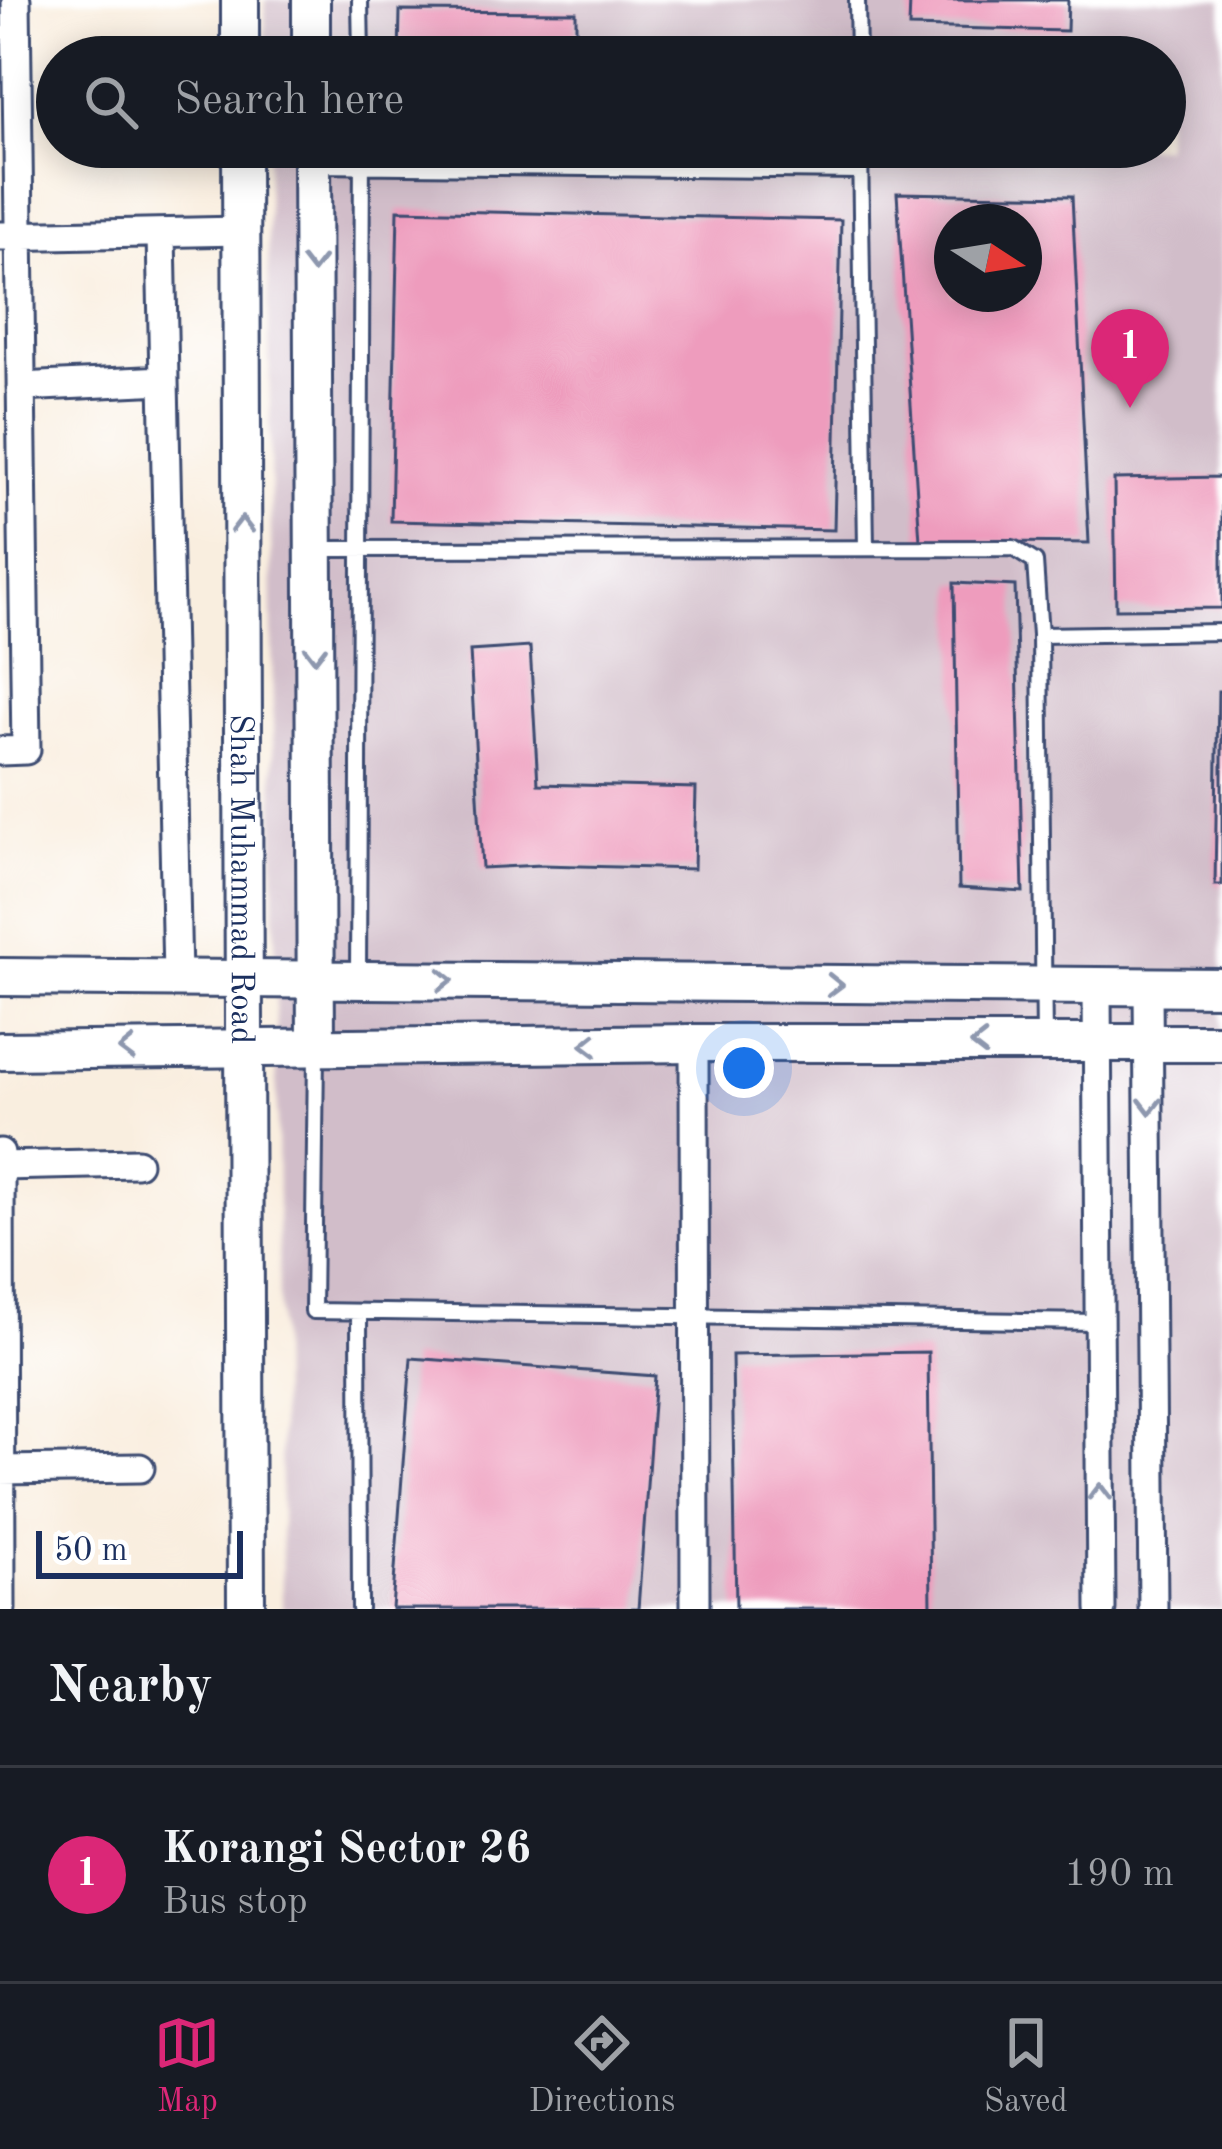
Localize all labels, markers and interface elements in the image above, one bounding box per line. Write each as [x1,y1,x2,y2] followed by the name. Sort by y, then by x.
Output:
[36,36,1186,168] search box
[78,69,144,135] icon: search
[174,79,404,124] text: Search here
[934,204,1042,312] north arrow
[299,255,325,274] one-way arrow
[1091,309,1169,408] pin: 1
[229,515,255,533] one-way arrow
[302,646,328,664] one-way arrow
[223,714,257,1044] street label: Shah Muhammad Road
[437,967,455,993] one-way arrow
[826,971,845,997] one-way arrow
[579,1031,598,1057] one-way arrow
[969,1031,987,1057] one-way arrow
[117,1036,136,1062] one-way arrow
[714,1038,774,1098] your location
[1137,1098,1163,1116] one-way arrow
[1087,1482,1113,1500] one-way arrow
[36,1525,243,1578] scale bar
[54,1535,128,1568] text: 50 m
[48,1662,213,1713] text: Nearby
[162,1828,531,1873] text: Korangi Sector 26
[76,1855,98,1894] text: 1
[1064,1855,1174,1894] text: 190 m
[162,1883,308,1922] text: Bus stop
[154,2010,220,2123] tab: Map
[529,2010,675,2123] tab: Directions
[984,2010,1068,2123] tab: Saved

